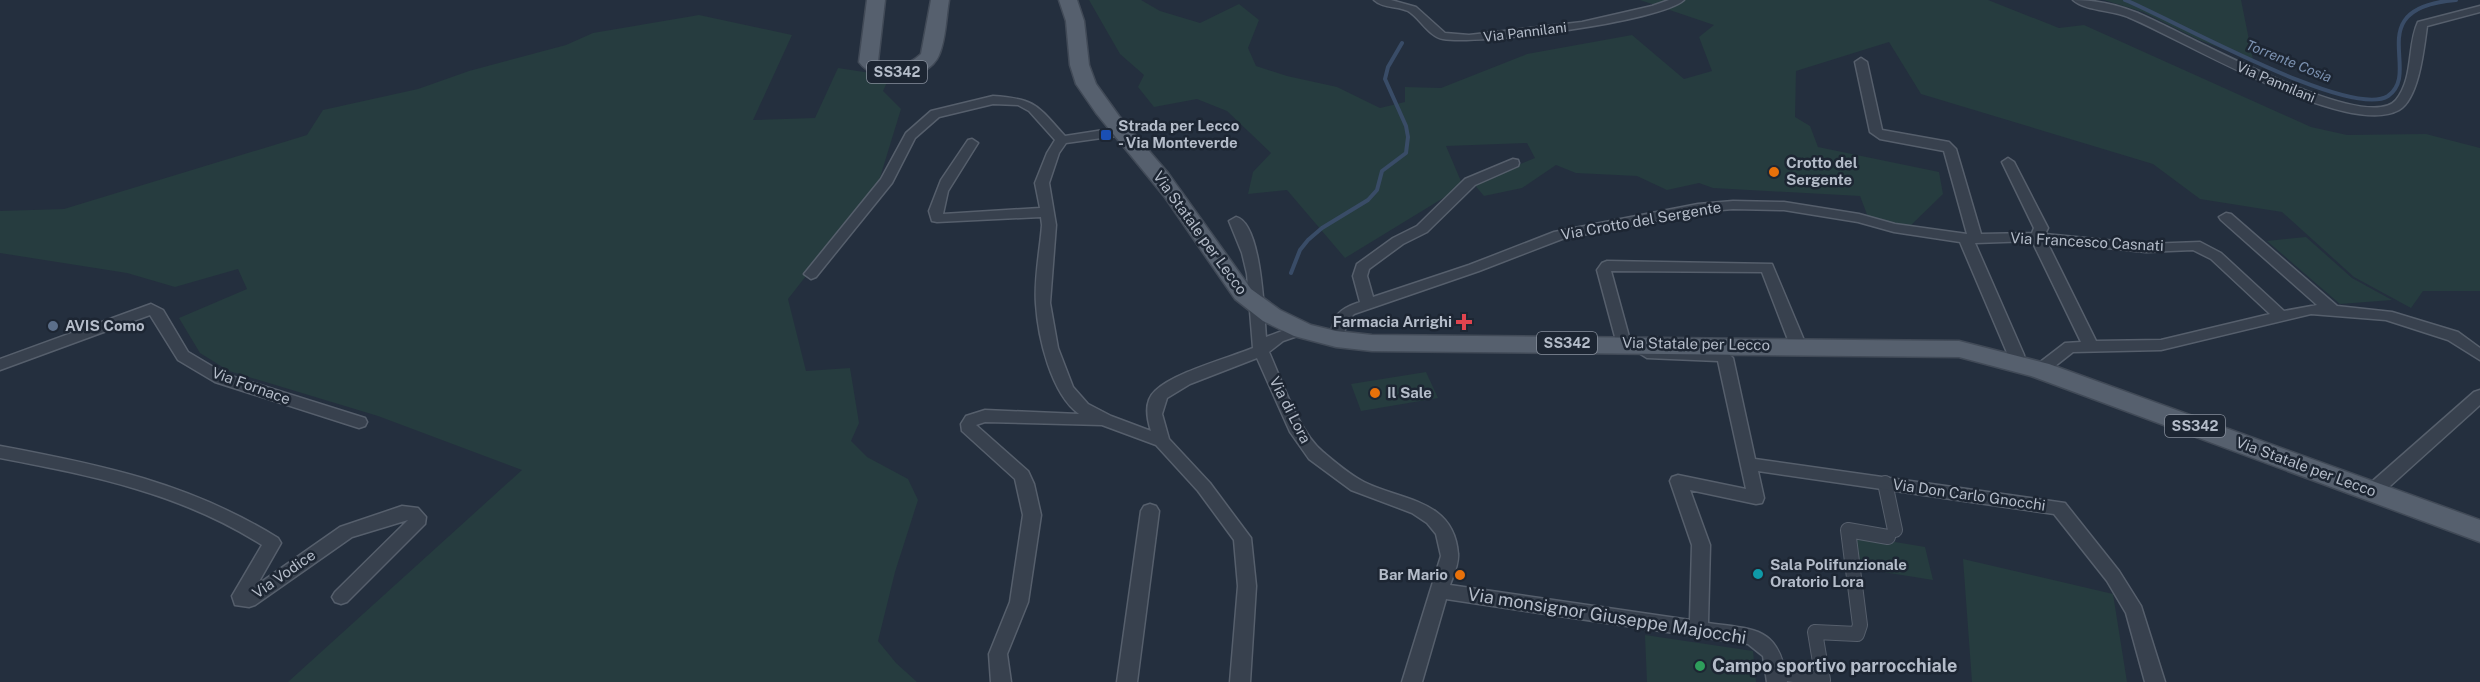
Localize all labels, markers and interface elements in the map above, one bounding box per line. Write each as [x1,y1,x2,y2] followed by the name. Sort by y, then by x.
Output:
[1482,19,1568,45] street label: Via Pannilani
[2244,37,2334,85] water label: Torrente Cosia
[2234,58,2318,106] street label: Via Pannilani
[867,61,927,83] road number: SS342
[1118,117,1240,151] place label: Strada per Lecco - Via Monteverde
[1099,128,1113,142] marker: Strada per Lecco - Via Monteverde
[1786,154,1858,188] place label: Crotto del Sergente
[1767,165,1781,179] marker: Crotto del Sergente
[1150,168,1251,298] street label: Via Statale per Lecco
[1559,198,1722,243] street label: Via Crotto del Sergente
[2010,229,2164,254] street label: Via Francesco Casnati
[1333,313,1452,330] place label: Farmacia Arrighi
[1457,315,1471,329] marker: Farmacia Arrighi
[65,317,145,334] place label: AVIS Como
[46,319,60,333] marker: AVIS Como
[1537,332,1597,354] road number: SS342
[1622,334,1770,353] street label: Via Statale per Lecco
[210,363,293,408] street label: Via Fornace
[1266,374,1315,446] street label: Via di Lora
[1387,384,1432,401] place label: Il Sale
[1368,386,1382,400] marker: Il Sale
[2165,415,2225,437] road number: SS342
[2234,433,2379,500] street label: Via Statale per Lecco
[1892,475,2047,514] street label: Via Don Carlo Gnocchi
[249,546,318,601] street label: Via Vodice
[1770,556,1907,590] place label: Sala Polifunzionale Oratorio Lora
[1379,566,1448,583] place label: Bar Mario
[1751,567,1765,581] marker: Sala Polifunzionale Oratorio Lora
[1453,568,1467,582] marker: Bar Mario
[1466,583,1748,648] street label: Via monsignor Giuseppe Majocchi
[1712,655,1957,676] place label: Campo sportivo parrocchiale
[1693,659,1707,673] marker: Campo sportivo parrocchiale

